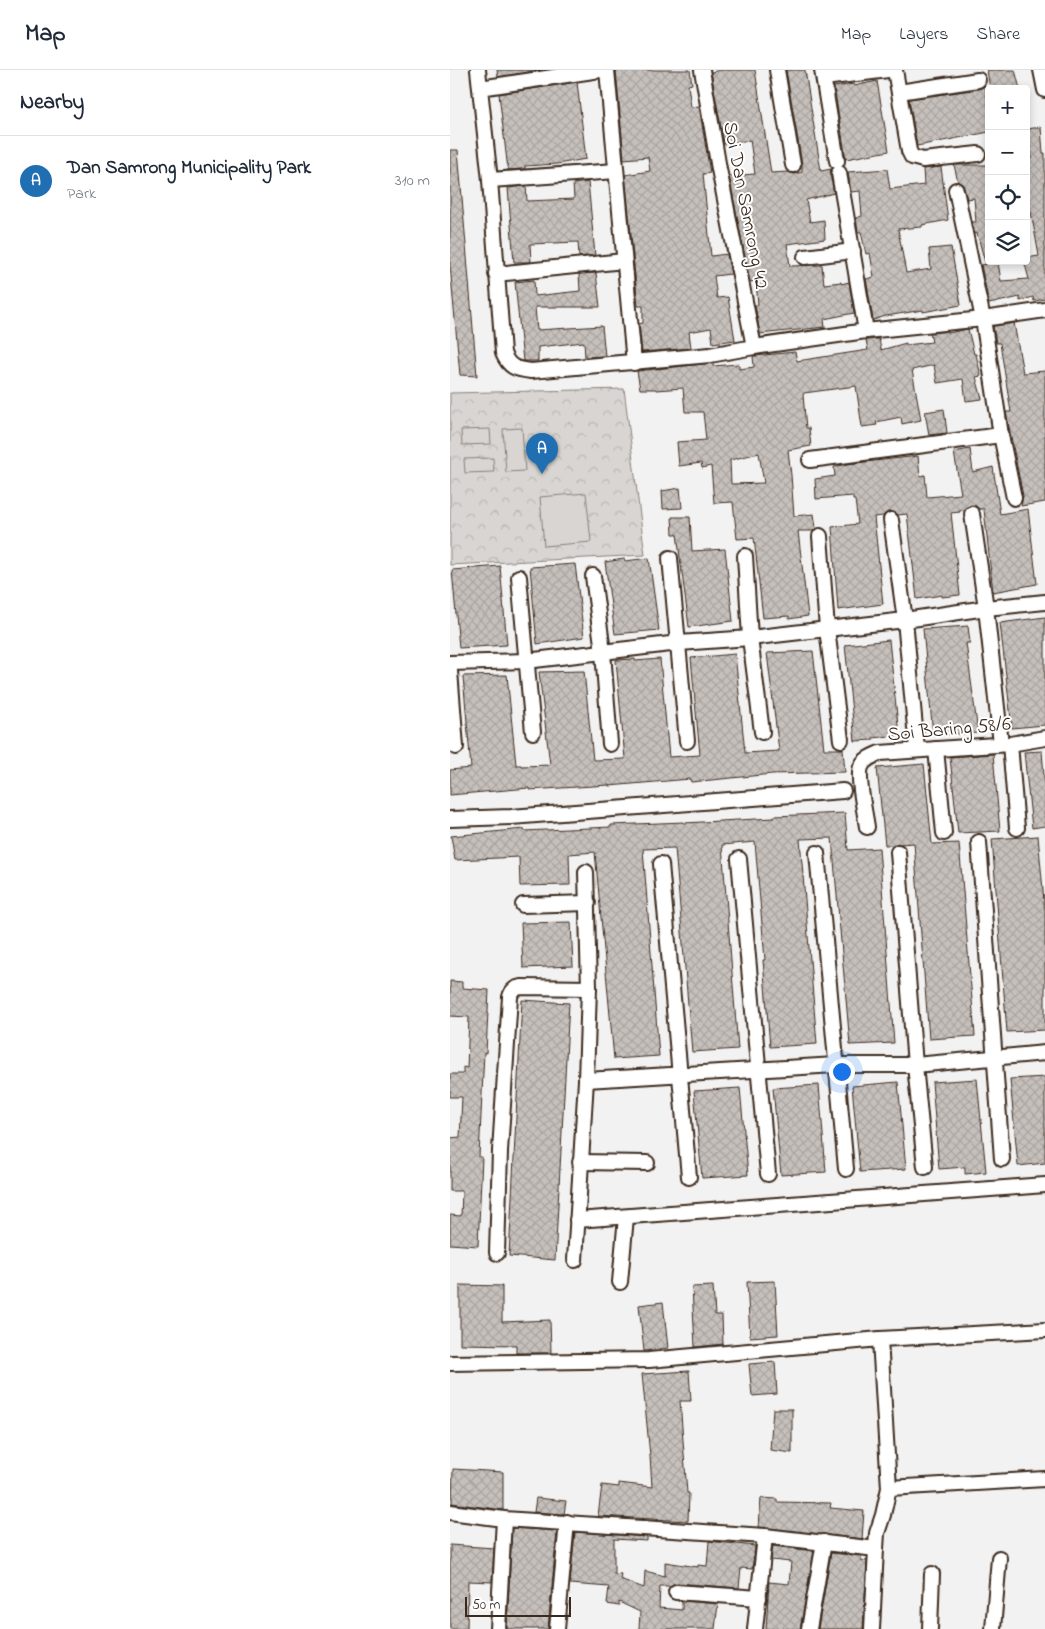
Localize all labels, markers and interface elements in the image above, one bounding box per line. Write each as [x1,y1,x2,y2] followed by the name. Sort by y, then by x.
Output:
[25,17,66,52] text: Map
[841,22,871,48] text: Map
[899,22,949,48] text: Layers
[977,22,1020,48] text: Share
[985,85,1030,265] map controls
[985,85,1030,130] button: +
[20,88,84,118] text: Nearby
[713,119,775,292] street label: Soi Dan Samrong 42
[985,130,1030,175] button: −
[67,155,311,182] text: Dan Samrong Municipality Park
[31,169,41,193] text: A
[395,169,430,193] text: 310 m
[985,175,1030,220] button: locate
[67,182,96,206] text: Park
[985,220,1030,265] button: layers
[526,433,558,474] pin: A
[886,711,1012,751] street label: Soi Baring 58/6
[829,1059,855,1085] your location
[465,1594,571,1617] scale bar
[472,1595,500,1616] text: 50 m

